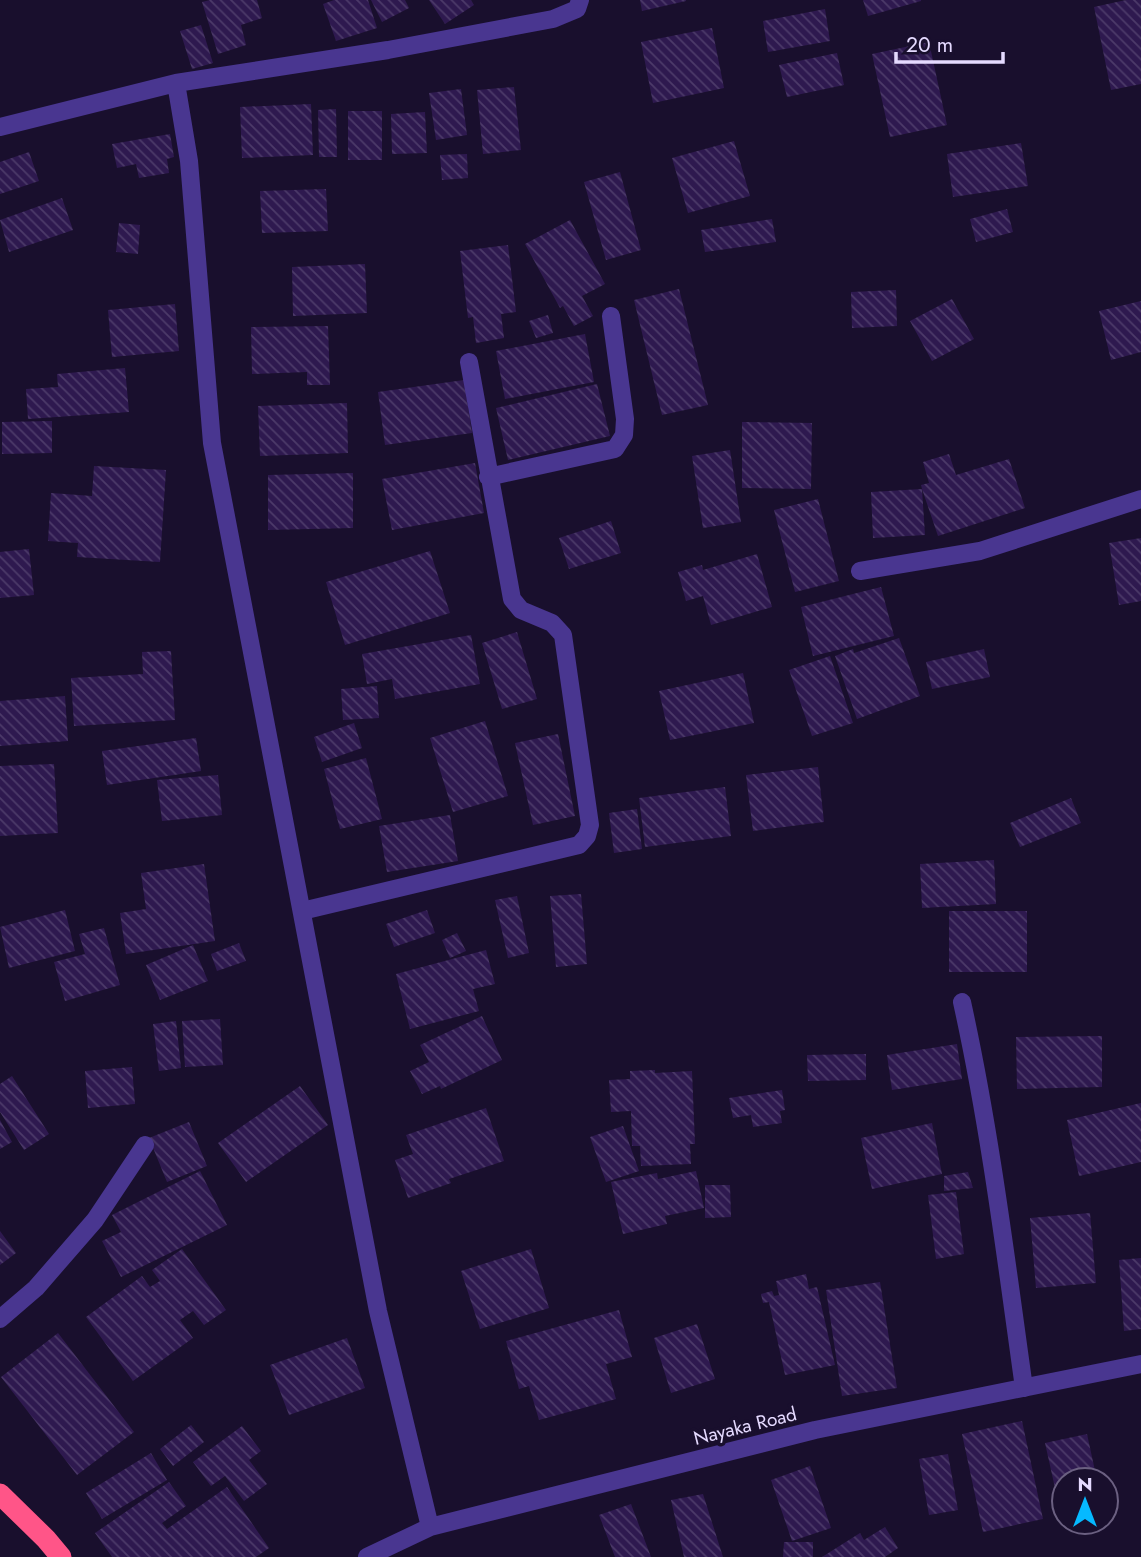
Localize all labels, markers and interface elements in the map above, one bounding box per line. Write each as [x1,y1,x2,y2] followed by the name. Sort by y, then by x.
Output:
[896,21,1003,65] scale bar
[906,30,953,60] text: 20 m
[691,1400,799,1452] street label: Nayaka Road
[1050,1466,1120,1536] north arrow
[1077,1471,1093,1498] text: N

